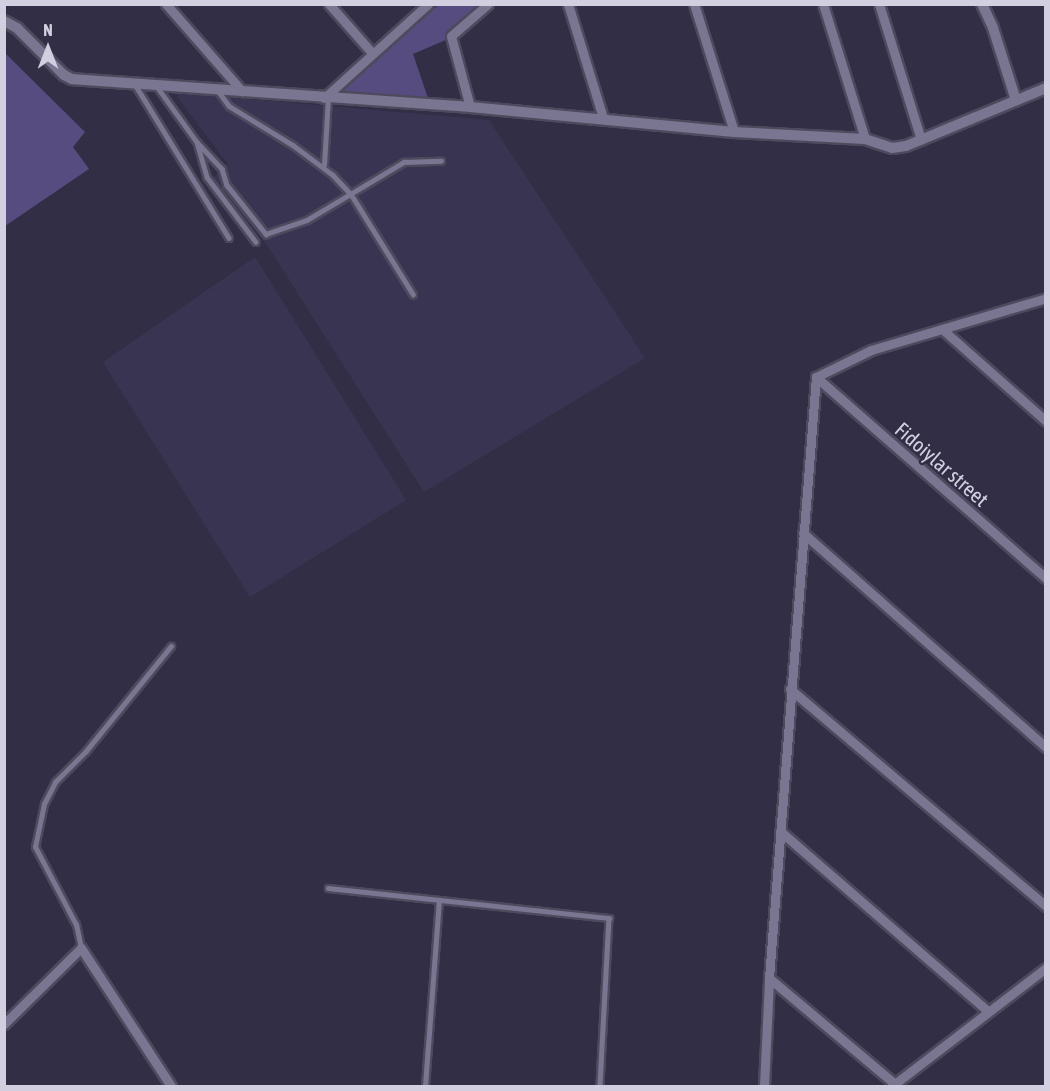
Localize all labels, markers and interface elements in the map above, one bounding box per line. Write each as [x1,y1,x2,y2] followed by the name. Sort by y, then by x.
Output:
[18,18,78,78] north arrow
[43,21,53,39] text: N
[890,417,994,511] street label: Fidoiylar street

